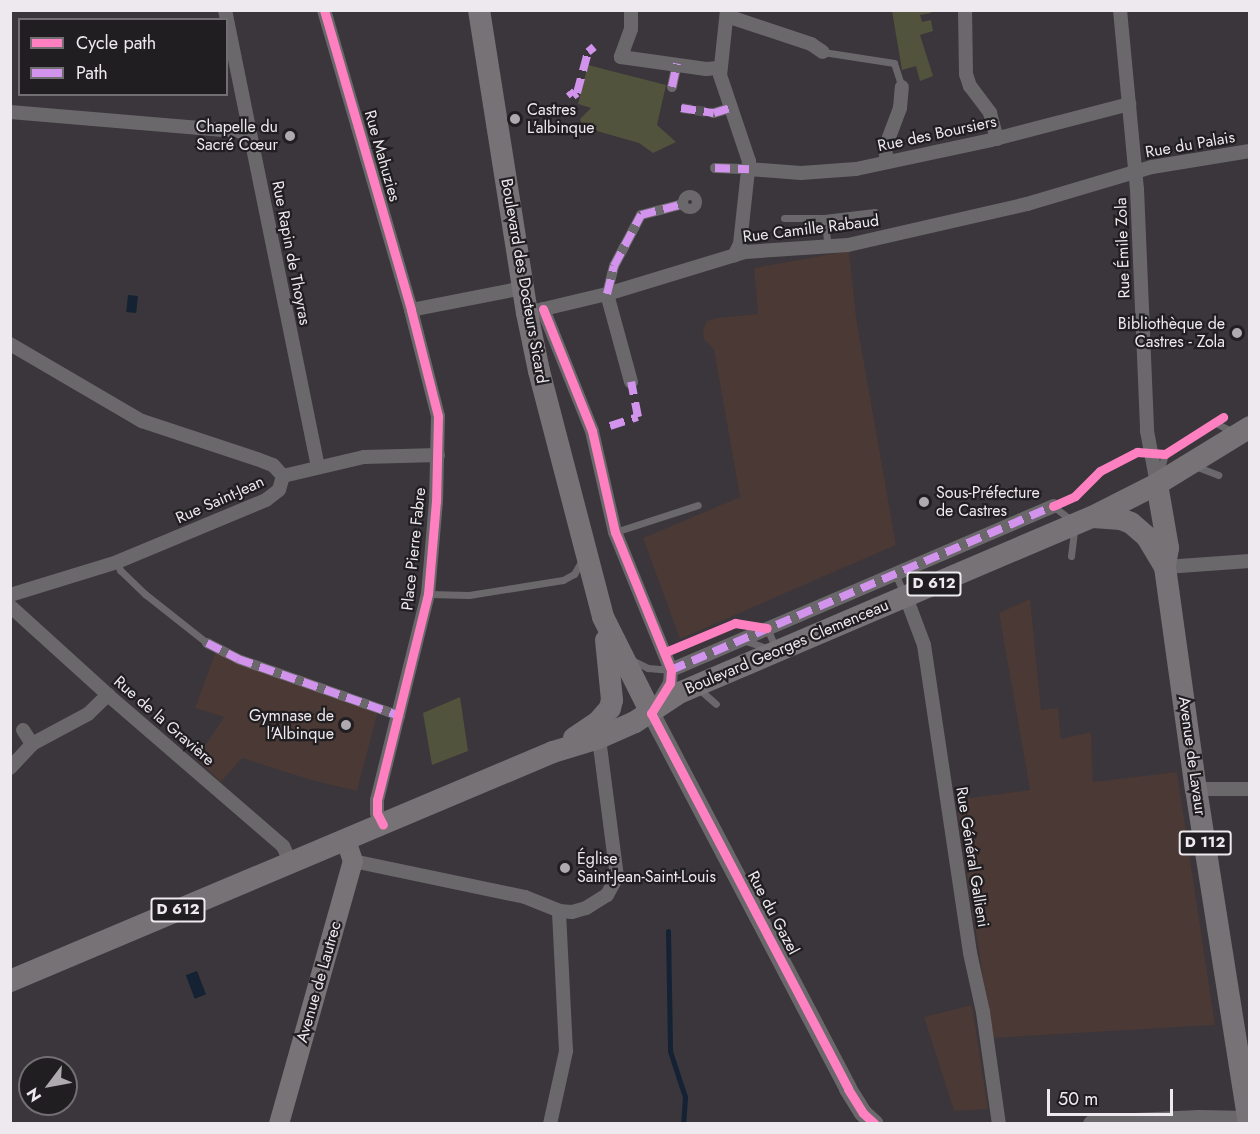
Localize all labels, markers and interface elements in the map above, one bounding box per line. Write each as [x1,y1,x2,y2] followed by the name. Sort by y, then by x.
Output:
[18,18,228,96] legend
[76,30,156,56] text: Cycle path
[76,60,108,86] text: Path
[527,100,595,138] place label: Castres L'albinque
[360,108,404,204] street label: Rue Mahuzies
[508,112,522,126] marker: Castres L'albinque
[876,112,998,156] street label: Rue des Boursiers
[196,117,278,155] place label: Chapelle du Sacré Cœur
[1144,128,1236,162] street label: Rue du Palais
[283,129,297,143] marker: Chapelle du Sacré Cœur
[496,177,552,385] street label: Boulevard des Docteurs Sicard
[268,179,314,327] street label: Rue Rapin de Thoyras
[1112,197,1134,299] street label: Rue Émile Zola
[742,211,880,247] street label: Rue Camille Rabaud
[1118,314,1225,352] place label: Bibliothèque de Castres - Zola
[1230,326,1244,340] marker: Bibliothèque de Castres - Zola
[173,472,267,528] street label: Rue Saint-Jean
[936,483,1040,521] place label: Sous-Préfecture de Castres
[398,487,430,611] street label: Place Pierre Fabre
[917,495,931,509] marker: Sous-Préfecture de Castres
[906,572,962,596] road number: D 612
[682,595,892,699] street label: Boulevard Georges Clemenceau
[110,672,218,770] street label: Rue de la Gravière
[1174,695,1210,817] street label: Avenue de Lavaur
[249,706,334,744] place label: Gymnase de l'Albinque
[339,718,353,732] marker: Gymnase de l'Albinque
[951,785,993,929] street label: Rue Général Gallieni
[1178,831,1232,855] road number: D 112
[577,849,716,887] place label: Église Saint-Jean-Saint-Louis
[558,861,572,875] marker: Église Saint-Jean-Saint-Louis
[743,868,803,958] street label: Rue du Gazel
[150,898,207,922] road number: D 612
[293,919,345,1045] street label: Avenue de Lautrec
[18,1056,78,1116] north arrow
[1050,1077,1176,1115] scale bar
[21,1083,47,1106] text: N
[1058,1086,1098,1112] text: 50 m

